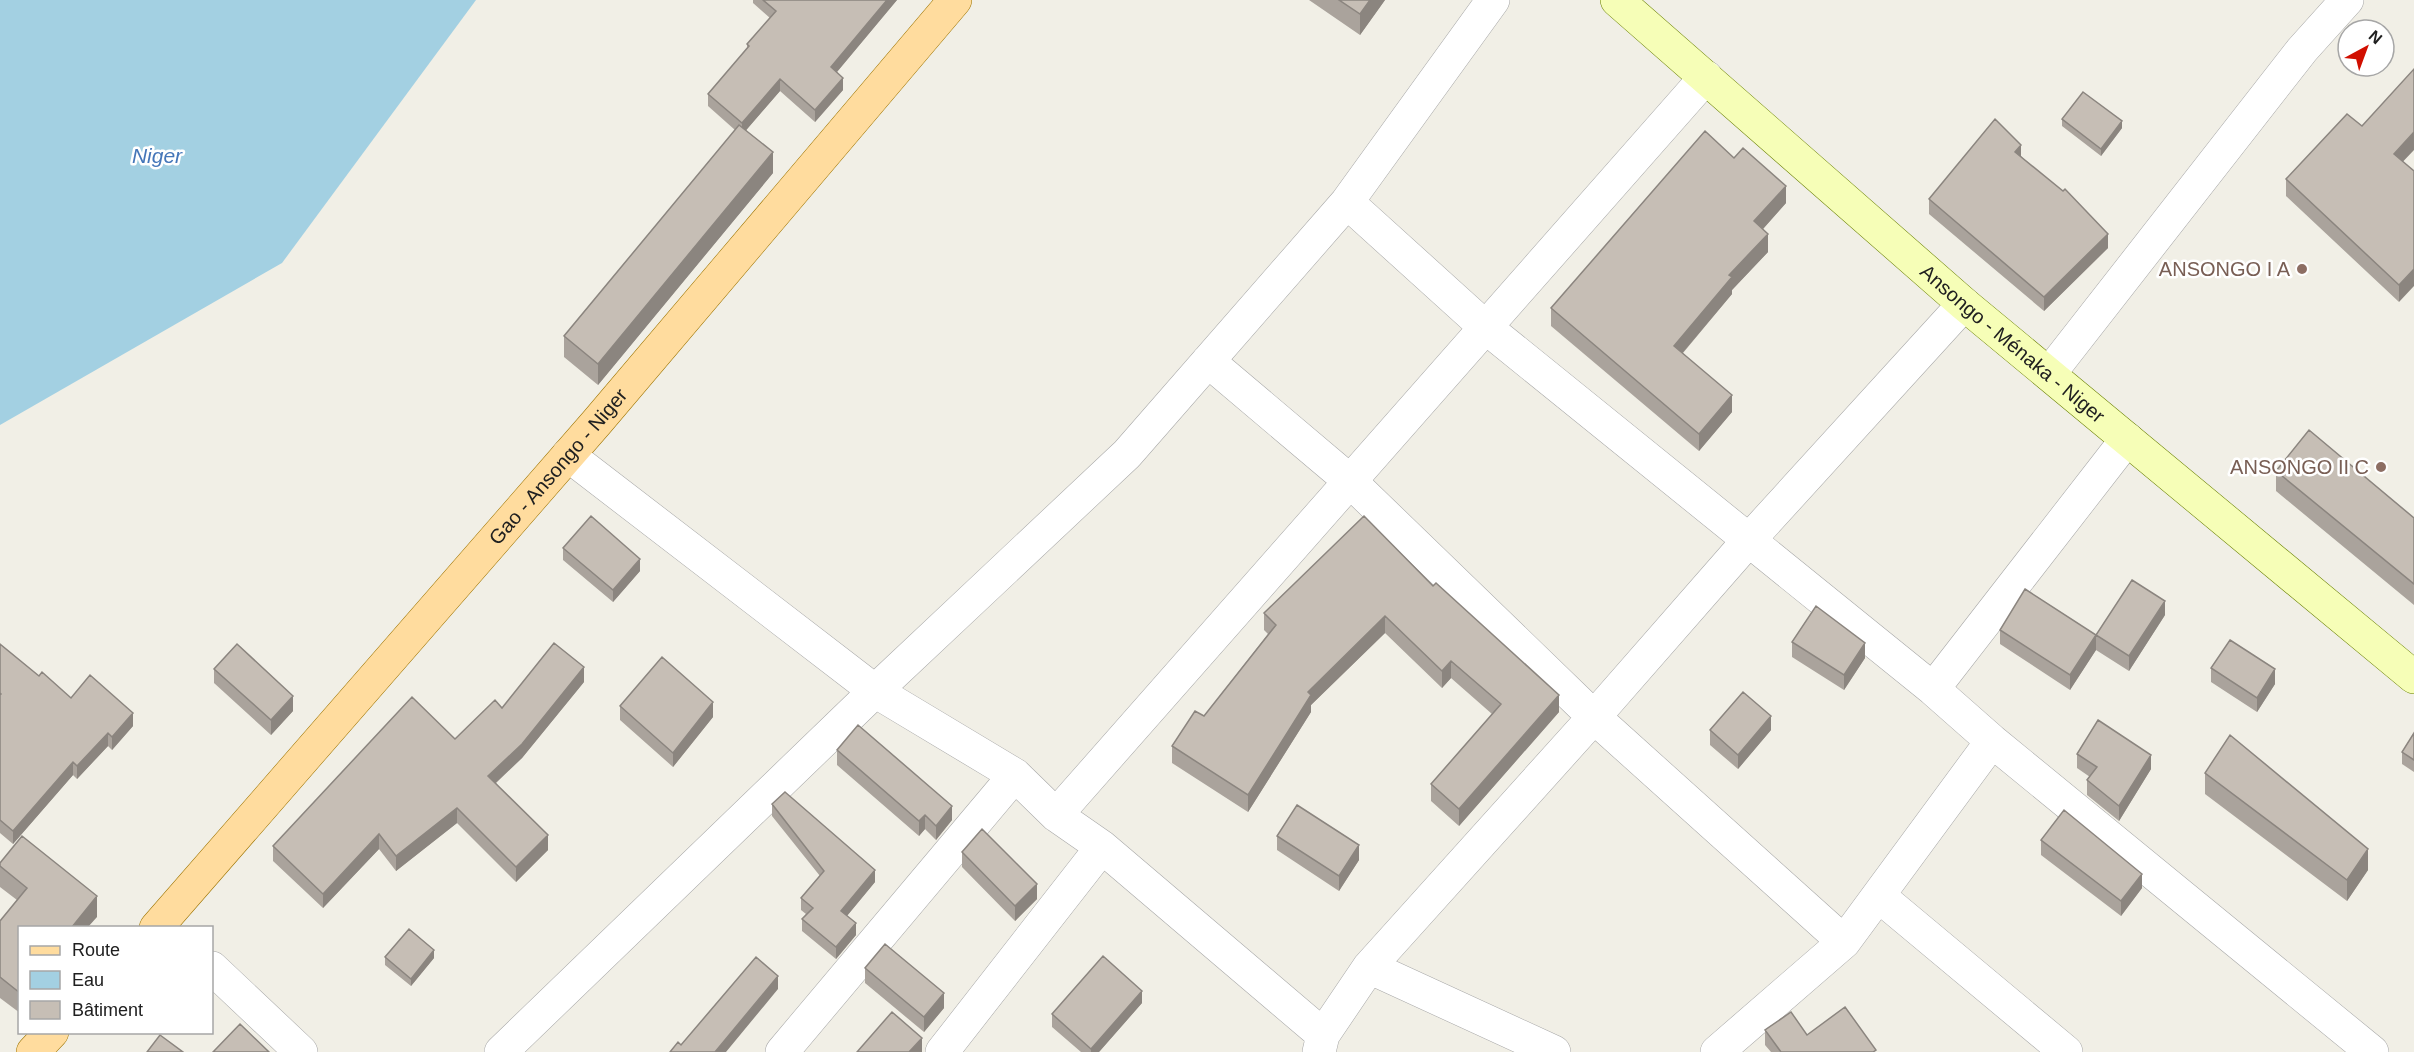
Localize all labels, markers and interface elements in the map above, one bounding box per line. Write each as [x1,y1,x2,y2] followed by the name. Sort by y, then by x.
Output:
[2336,18,2396,78] north arrow
[2366,27,2385,47] text: N
[132,144,183,167] water label: Niger
[2159,258,2291,280] place label: ANSONGO I A
[1916,260,2109,427] street label: Ansongo - Ménaka - Niger
[2295,262,2309,276] marker: ANSONGO I A
[484,384,632,549] street label: Gao - Ansongo - Niger
[2230,456,2369,478] place label: ANSONGO II C
[2374,460,2388,474] marker: ANSONGO II C
[18,926,213,1034] legend
[72,940,120,960] text: Route
[72,970,104,990] text: Eau
[72,1000,143,1020] text: Bâtiment

